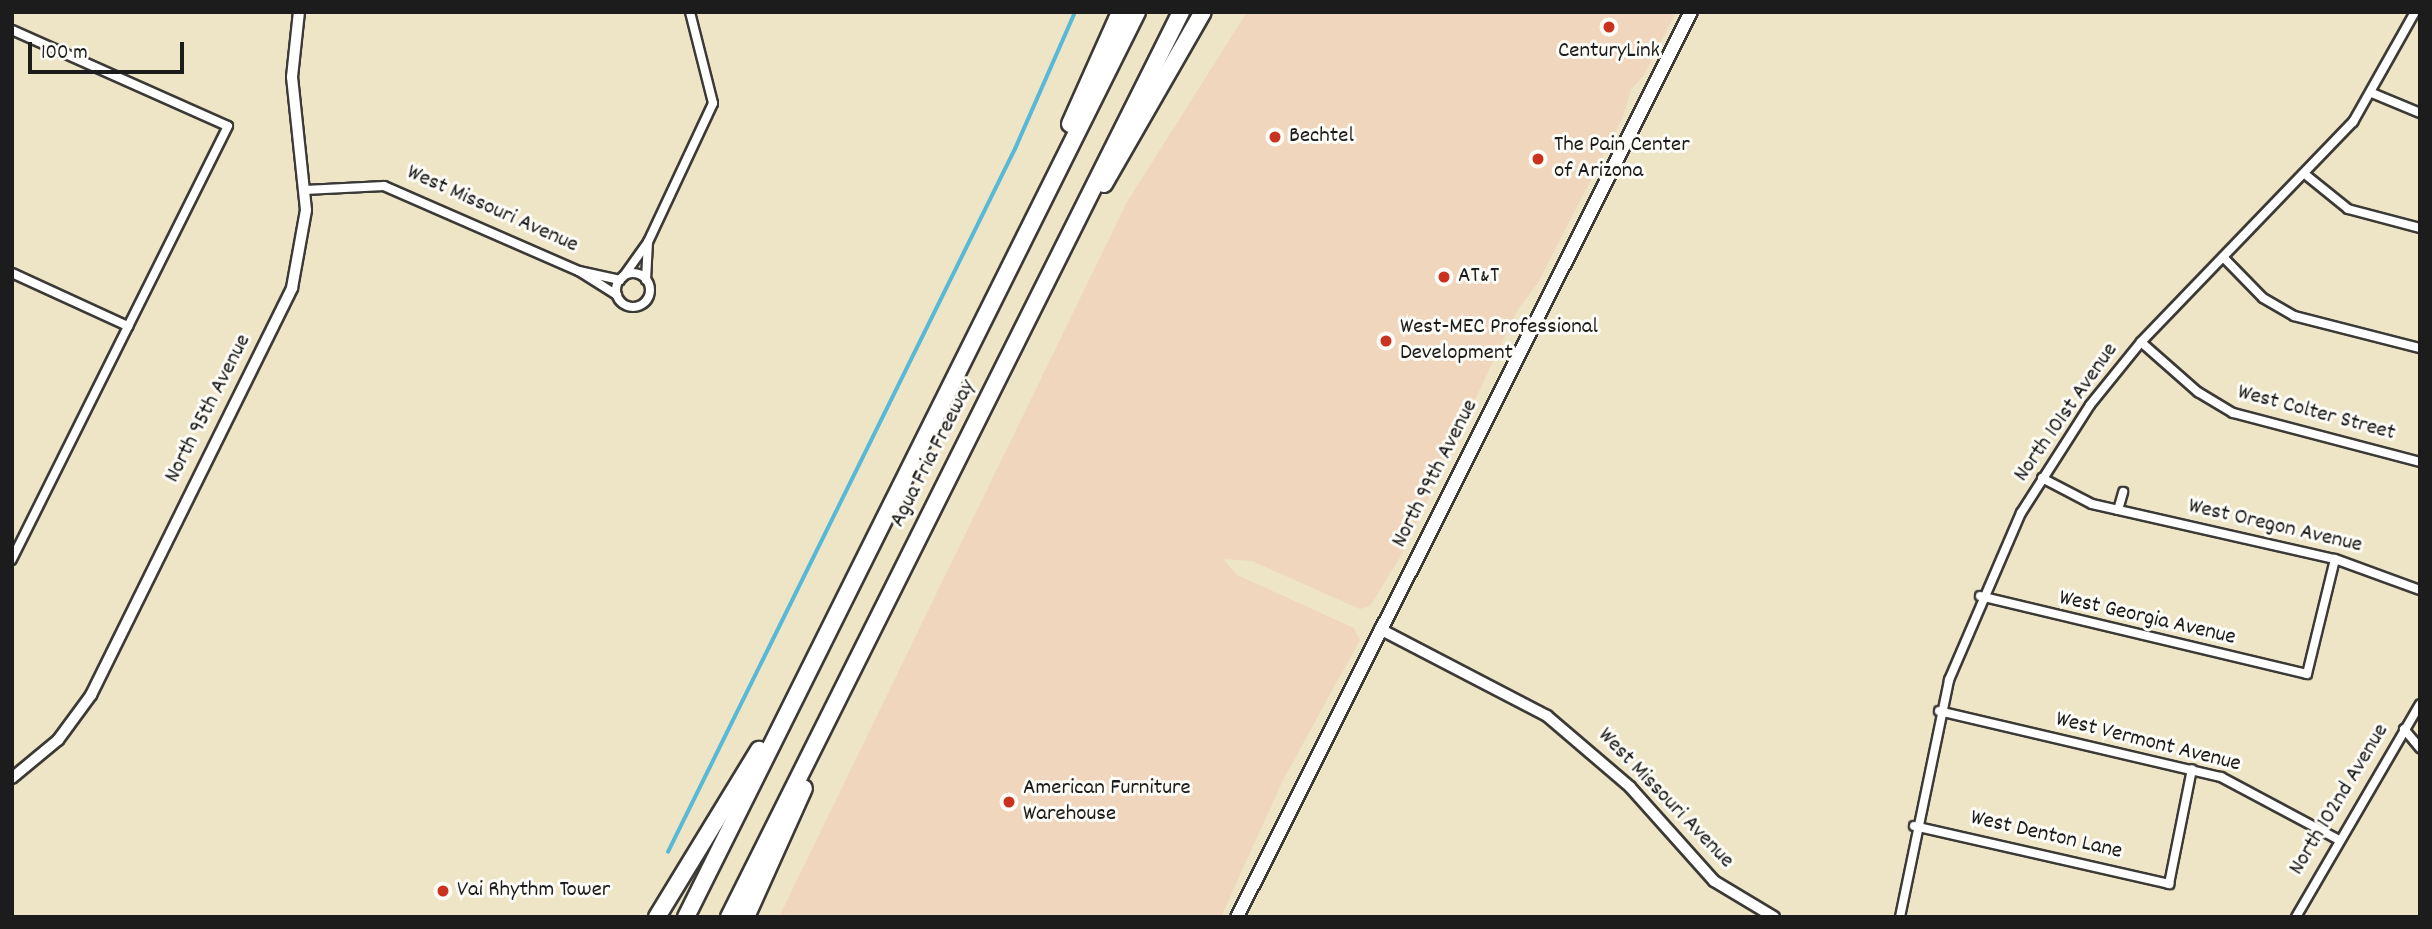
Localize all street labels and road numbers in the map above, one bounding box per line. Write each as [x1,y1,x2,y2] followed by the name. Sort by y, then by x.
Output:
[402,160,582,260] street label: West Missouri Avenue
[160,330,258,488] street label: North 95th Avenue
[2009,338,2125,488] street label: North 101st Avenue
[885,376,983,532] street label: Agua Fria Freeway
[2234,380,2398,448] street label: West Colter Street
[1387,395,1485,553] street label: North 99th Avenue
[2185,494,2365,560] street label: West Oregon Avenue
[2056,585,2238,653] street label: West Georgia Avenue
[2053,707,2243,779] street label: West Vermont Avenue
[2284,719,2396,881] street label: North 102nd Avenue
[1591,723,1739,875] street label: West Missouri Avenue
[1967,805,2125,867] street label: West Denton Lane

